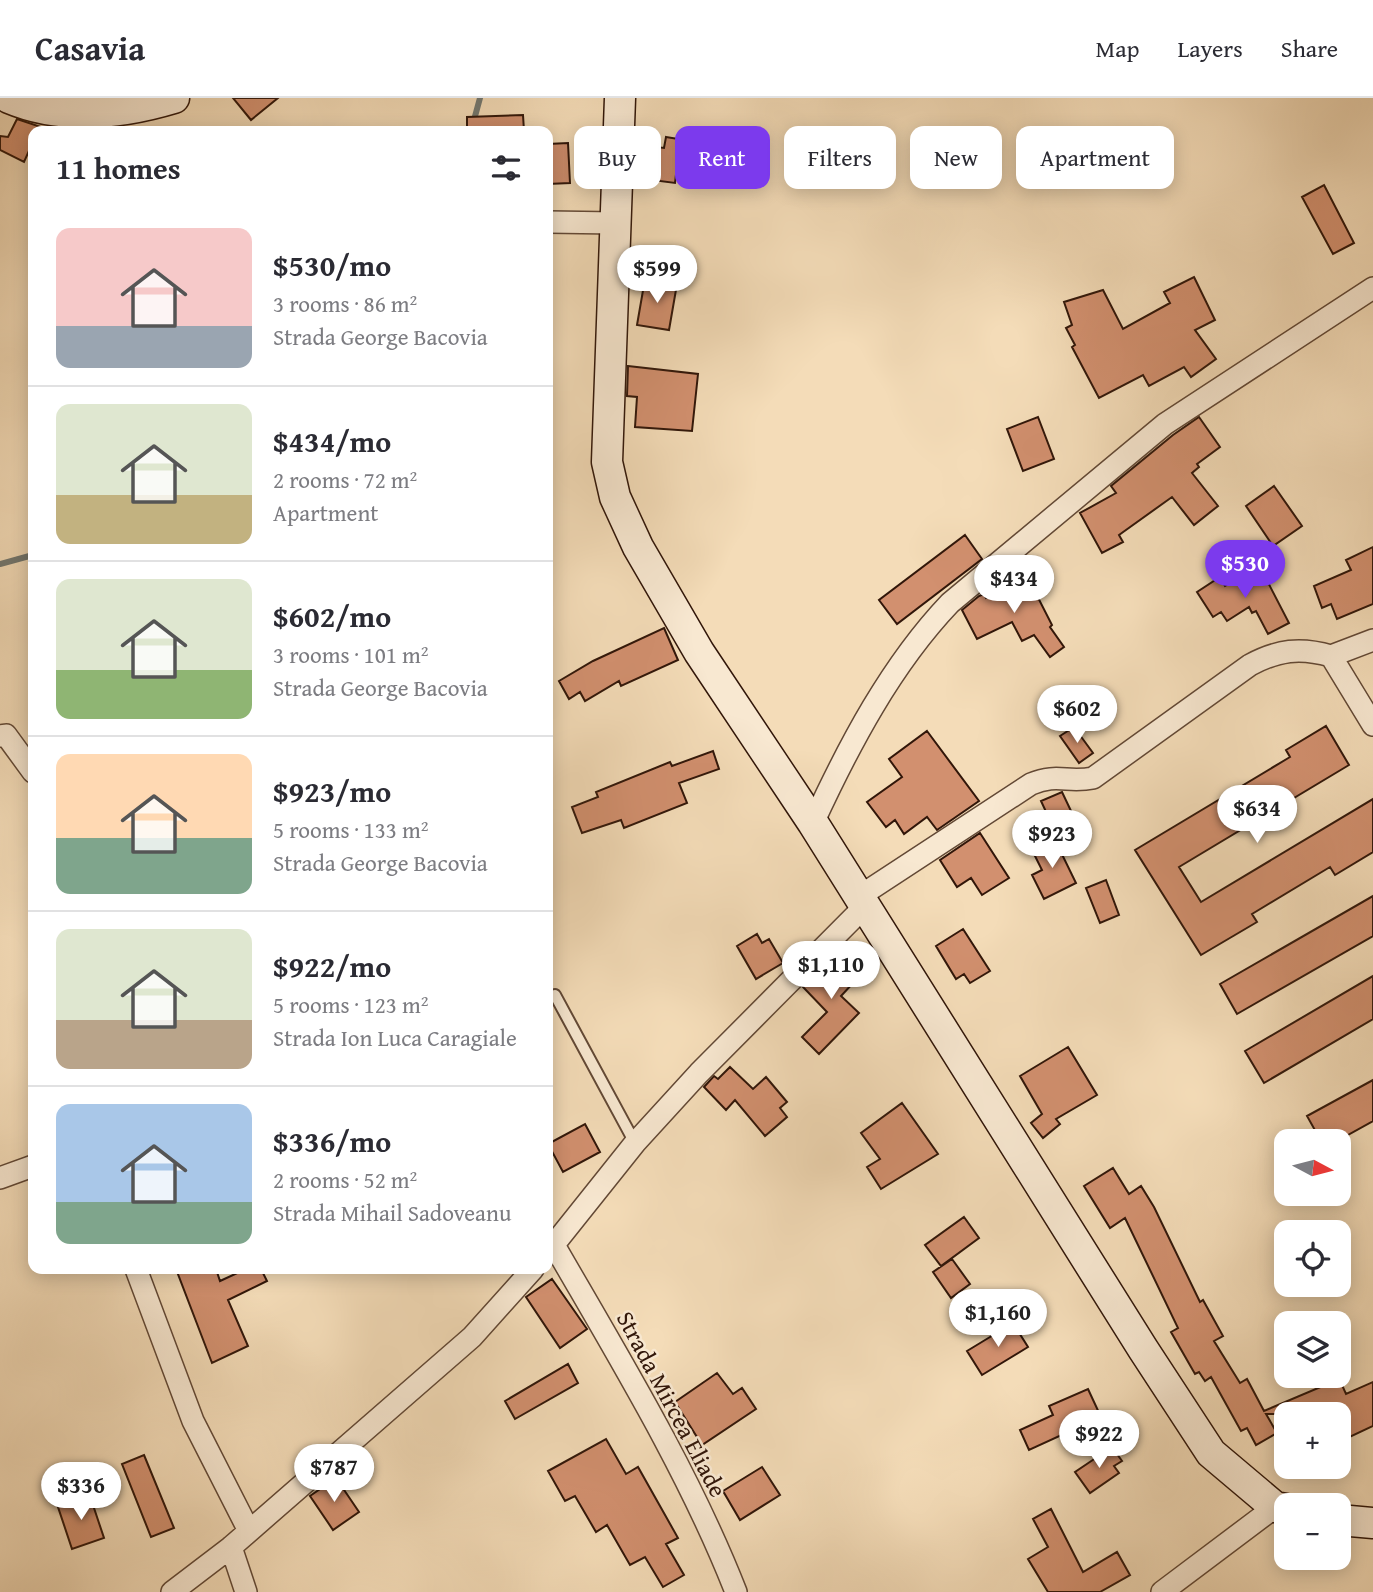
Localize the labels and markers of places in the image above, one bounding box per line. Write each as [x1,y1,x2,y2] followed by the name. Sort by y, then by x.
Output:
[616,246,698,305] pin: $599
[1204,540,1286,600] pin: $530
[973,556,1055,615] pin: $434
[1036,686,1118,745] pin: $602
[1216,786,1298,845] pin: $634
[1011,810,1093,870] pin: $923
[774,942,888,1001] pin: $1,110
[941,1290,1055,1349] pin: $1,160
[1058,1410,1140,1470] pin: $922
[293,1444,375,1504] pin: $787
[40,1462,122,1522] pin: $336

